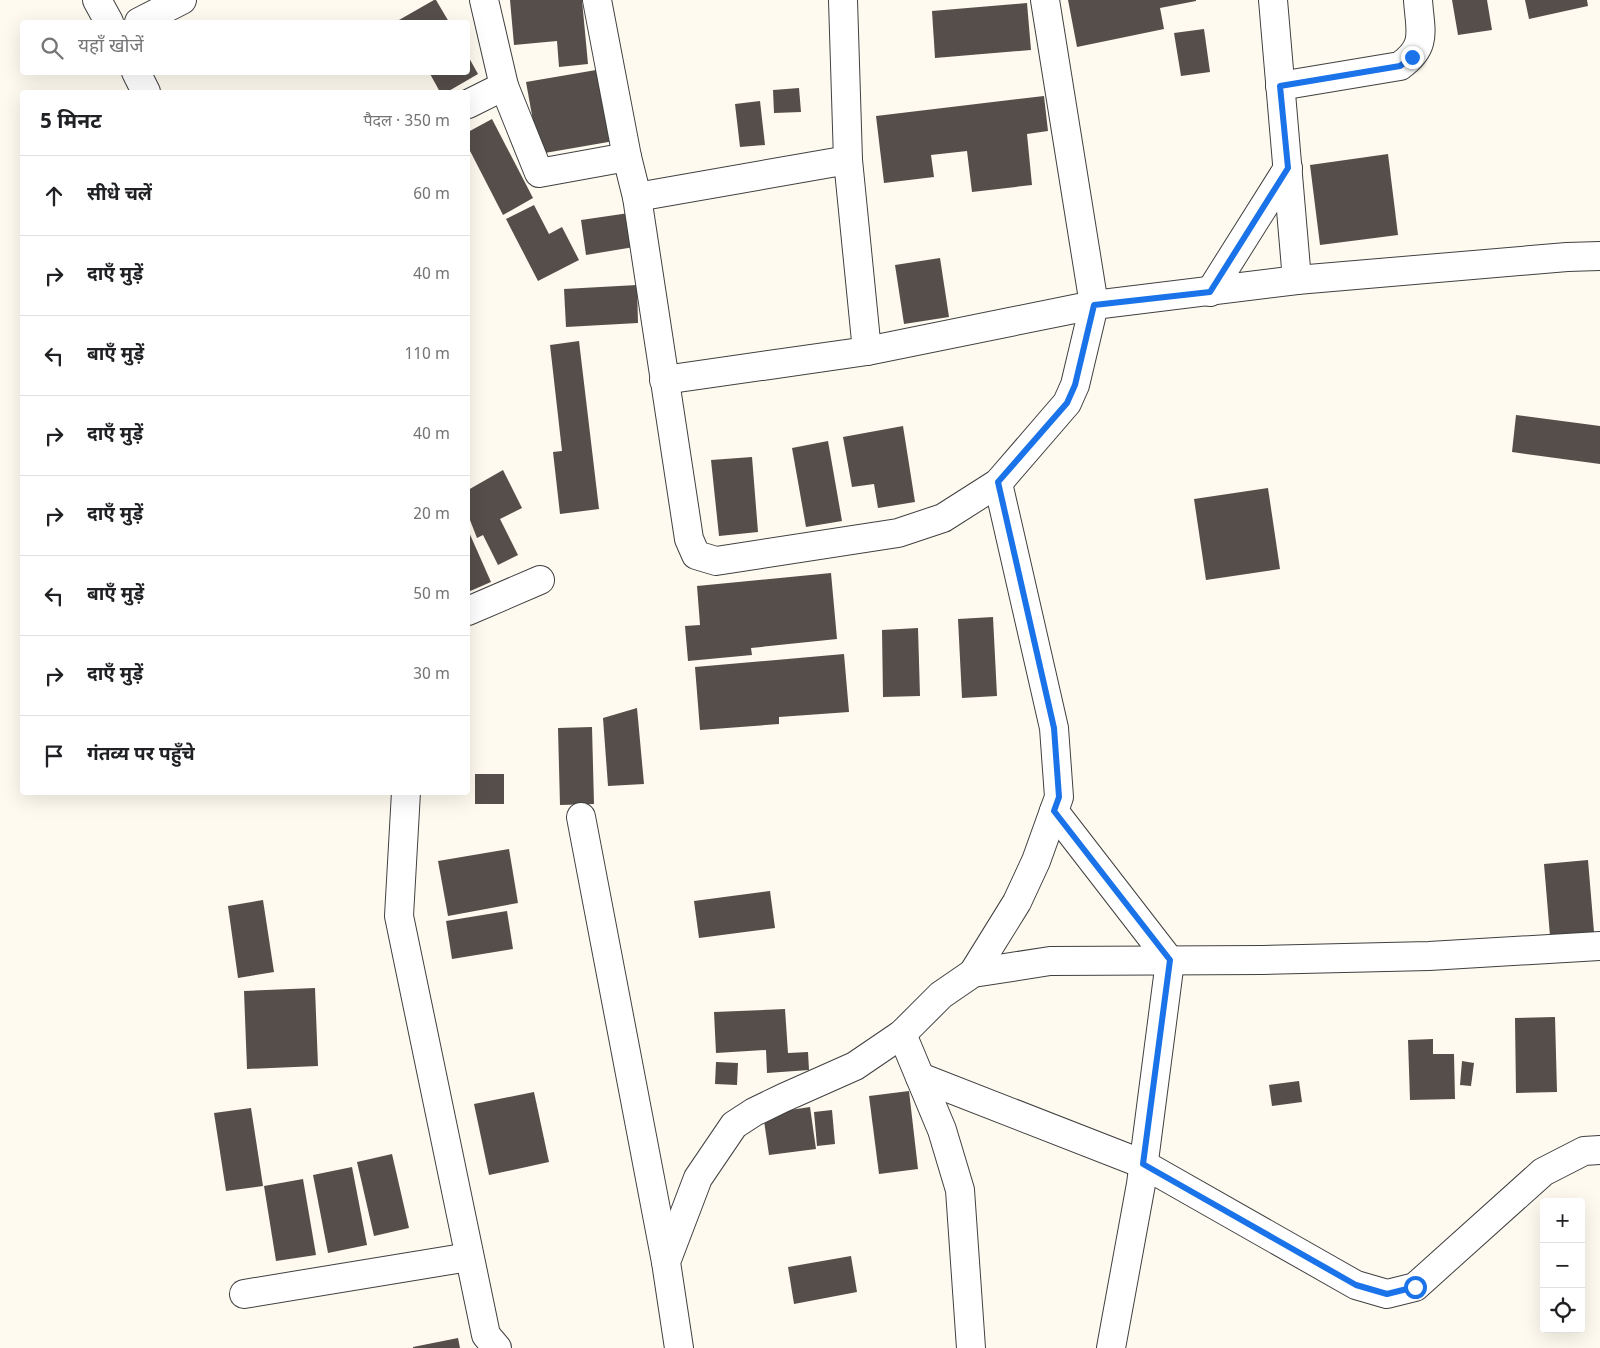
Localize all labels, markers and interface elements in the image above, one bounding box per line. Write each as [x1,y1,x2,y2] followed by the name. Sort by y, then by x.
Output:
[20,20,470,75] search box
[38,34,66,62] icon: search
[78,35,144,60] text: यहाँ खोजें
[1401,46,1424,69] route end
[40,109,101,137] text: 5 मिनट
[363,112,450,133] text: पैदल · 350 m
[40,182,68,210] icon: ahead
[87,183,152,208] text: सीधे चलें
[413,185,450,206] text: 60 m
[40,262,68,290] icon: right
[87,263,143,288] text: दाएँ मुड़ें
[413,265,450,286] text: 40 m
[40,342,68,370] icon: left
[87,343,144,368] text: बाएँ मुड़ें
[404,345,450,366] text: 110 m
[40,422,68,450] icon: right
[87,423,143,448] text: दाएँ मुड़ें
[413,425,450,446] text: 40 m
[40,502,68,530] icon: right
[87,503,143,528] text: दाएँ मुड़ें
[413,505,450,526] text: 20 m
[40,582,68,610] icon: left
[87,583,144,608] text: बाएँ मुड़ें
[413,585,450,606] text: 50 m
[40,662,68,690] icon: right
[87,663,143,688] text: दाएँ मुड़ें
[413,665,450,686] text: 30 m
[40,742,68,770] icon: arrive
[87,743,195,768] text: गंतव्य पर पहुँचे
[1540,1198,1585,1333] map controls
[1540,1198,1585,1243] button: +
[1540,1243,1585,1288] button: −
[1404,1276,1427,1299] route start
[1540,1288,1585,1333] button: locate

